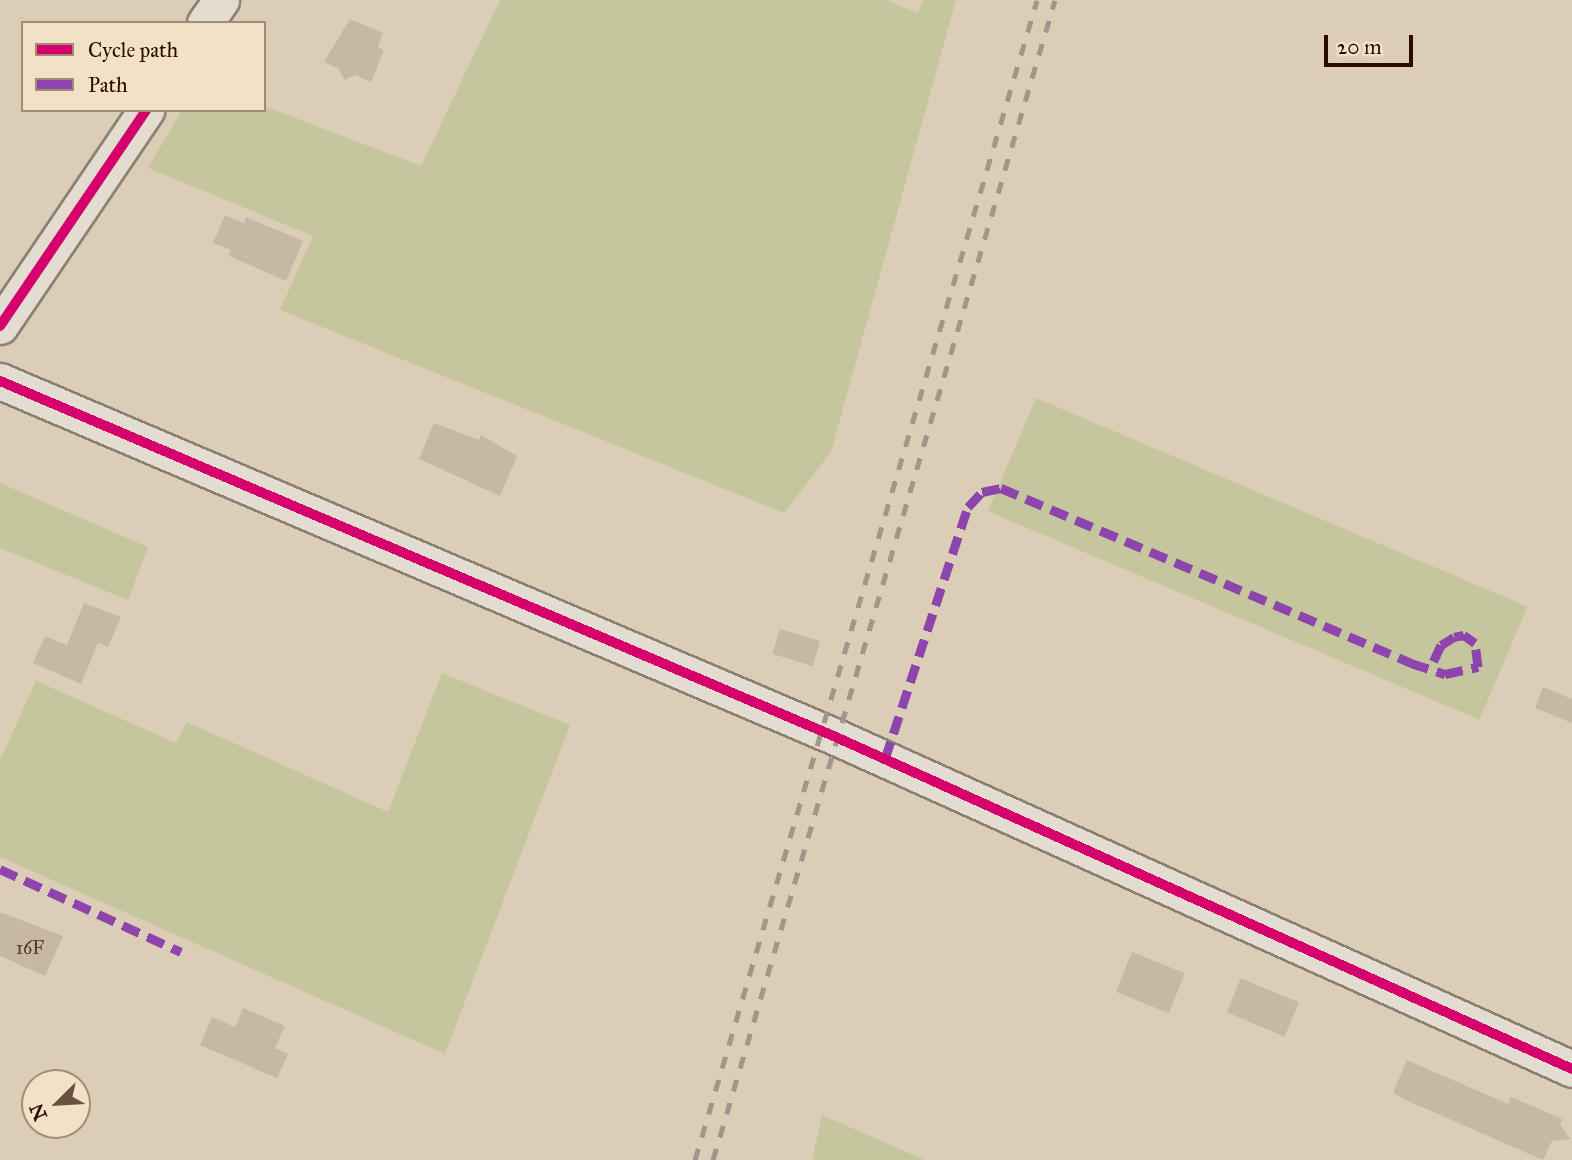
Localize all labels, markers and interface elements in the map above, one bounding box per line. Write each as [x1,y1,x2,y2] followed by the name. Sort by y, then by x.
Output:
[21,21,266,112] legend
[1327,21,1416,65] scale bar
[1337,34,1382,60] text: 20 m
[88,37,178,63] text: Cycle path
[88,72,128,98] text: Path
[16,937,44,959] house number: 16F
[21,1069,91,1139] north arrow
[24,1100,52,1124] text: N

